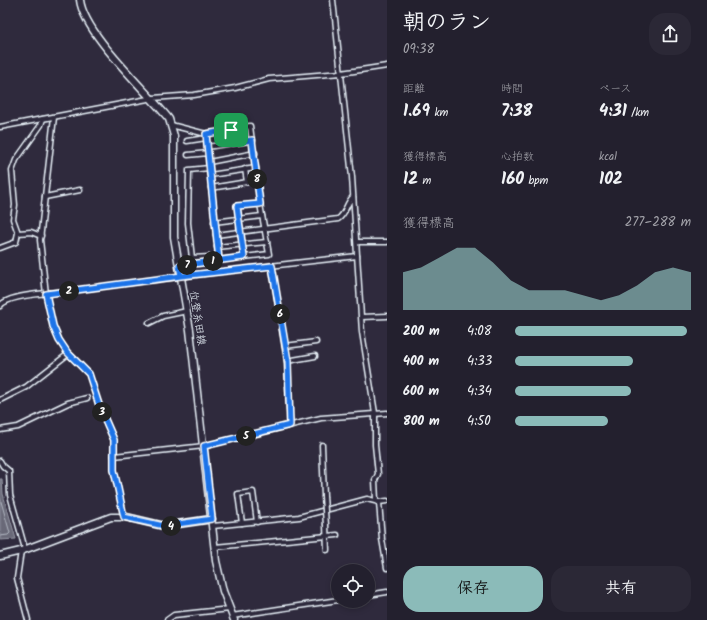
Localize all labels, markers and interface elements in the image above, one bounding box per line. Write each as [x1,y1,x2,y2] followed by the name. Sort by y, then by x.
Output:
[403,6,491,41] text: 朝のラン
[649,13,691,55] button: share
[403,39,434,60] text: 09:38
[403,80,425,98] text: 距離
[501,80,523,98] text: 時間
[599,80,631,98] text: ペース
[403,98,430,125] text: 1.69
[501,98,533,125] text: 7:38
[599,98,627,125] text: 4:31
[430,104,448,122] text: km
[627,104,649,122] text: /km
[214,113,248,147] pin
[220,119,242,141] icon: arrive
[403,148,447,166] text: 獲得標高
[501,148,534,166] text: 心拍数
[599,148,617,166] text: kcal
[403,166,418,193] text: 12
[501,166,524,193] text: 160
[599,166,623,193] text: 102
[247,169,267,189] pin: 8
[254,170,260,188] text: 8
[418,172,431,190] text: m
[524,172,548,190] text: bpm
[625,212,691,233] text: 277–288 m
[403,213,455,234] text: 獲得標高
[203,251,223,271] pin: 1
[211,252,215,270] text: 1
[177,255,197,275] pin: 7
[184,256,190,274] text: 7
[59,281,79,301] pin: 2
[66,282,72,300] text: 2
[184,290,210,347] street label: 位登糸田線
[270,304,290,324] pin: 6
[277,305,283,323] text: 6
[403,321,440,342] text: 200 m
[467,321,492,342] text: 4:08
[403,351,439,372] text: 400 m
[467,351,492,372] text: 4:33
[403,381,439,402] text: 600 m
[467,381,492,402] text: 4:34
[92,402,112,422] pin: 3
[99,403,105,421] text: 3
[403,411,440,432] text: 800 m
[467,411,491,432] text: 4:50
[236,426,256,446] pin: 5
[243,427,249,445] text: 5
[161,516,181,536] pin: 4
[168,517,174,535] text: 4
[331,564,375,608] map controls
[331,564,375,608] button: locate
[403,566,543,612] button: 保存
[551,566,691,612] button: 共有

